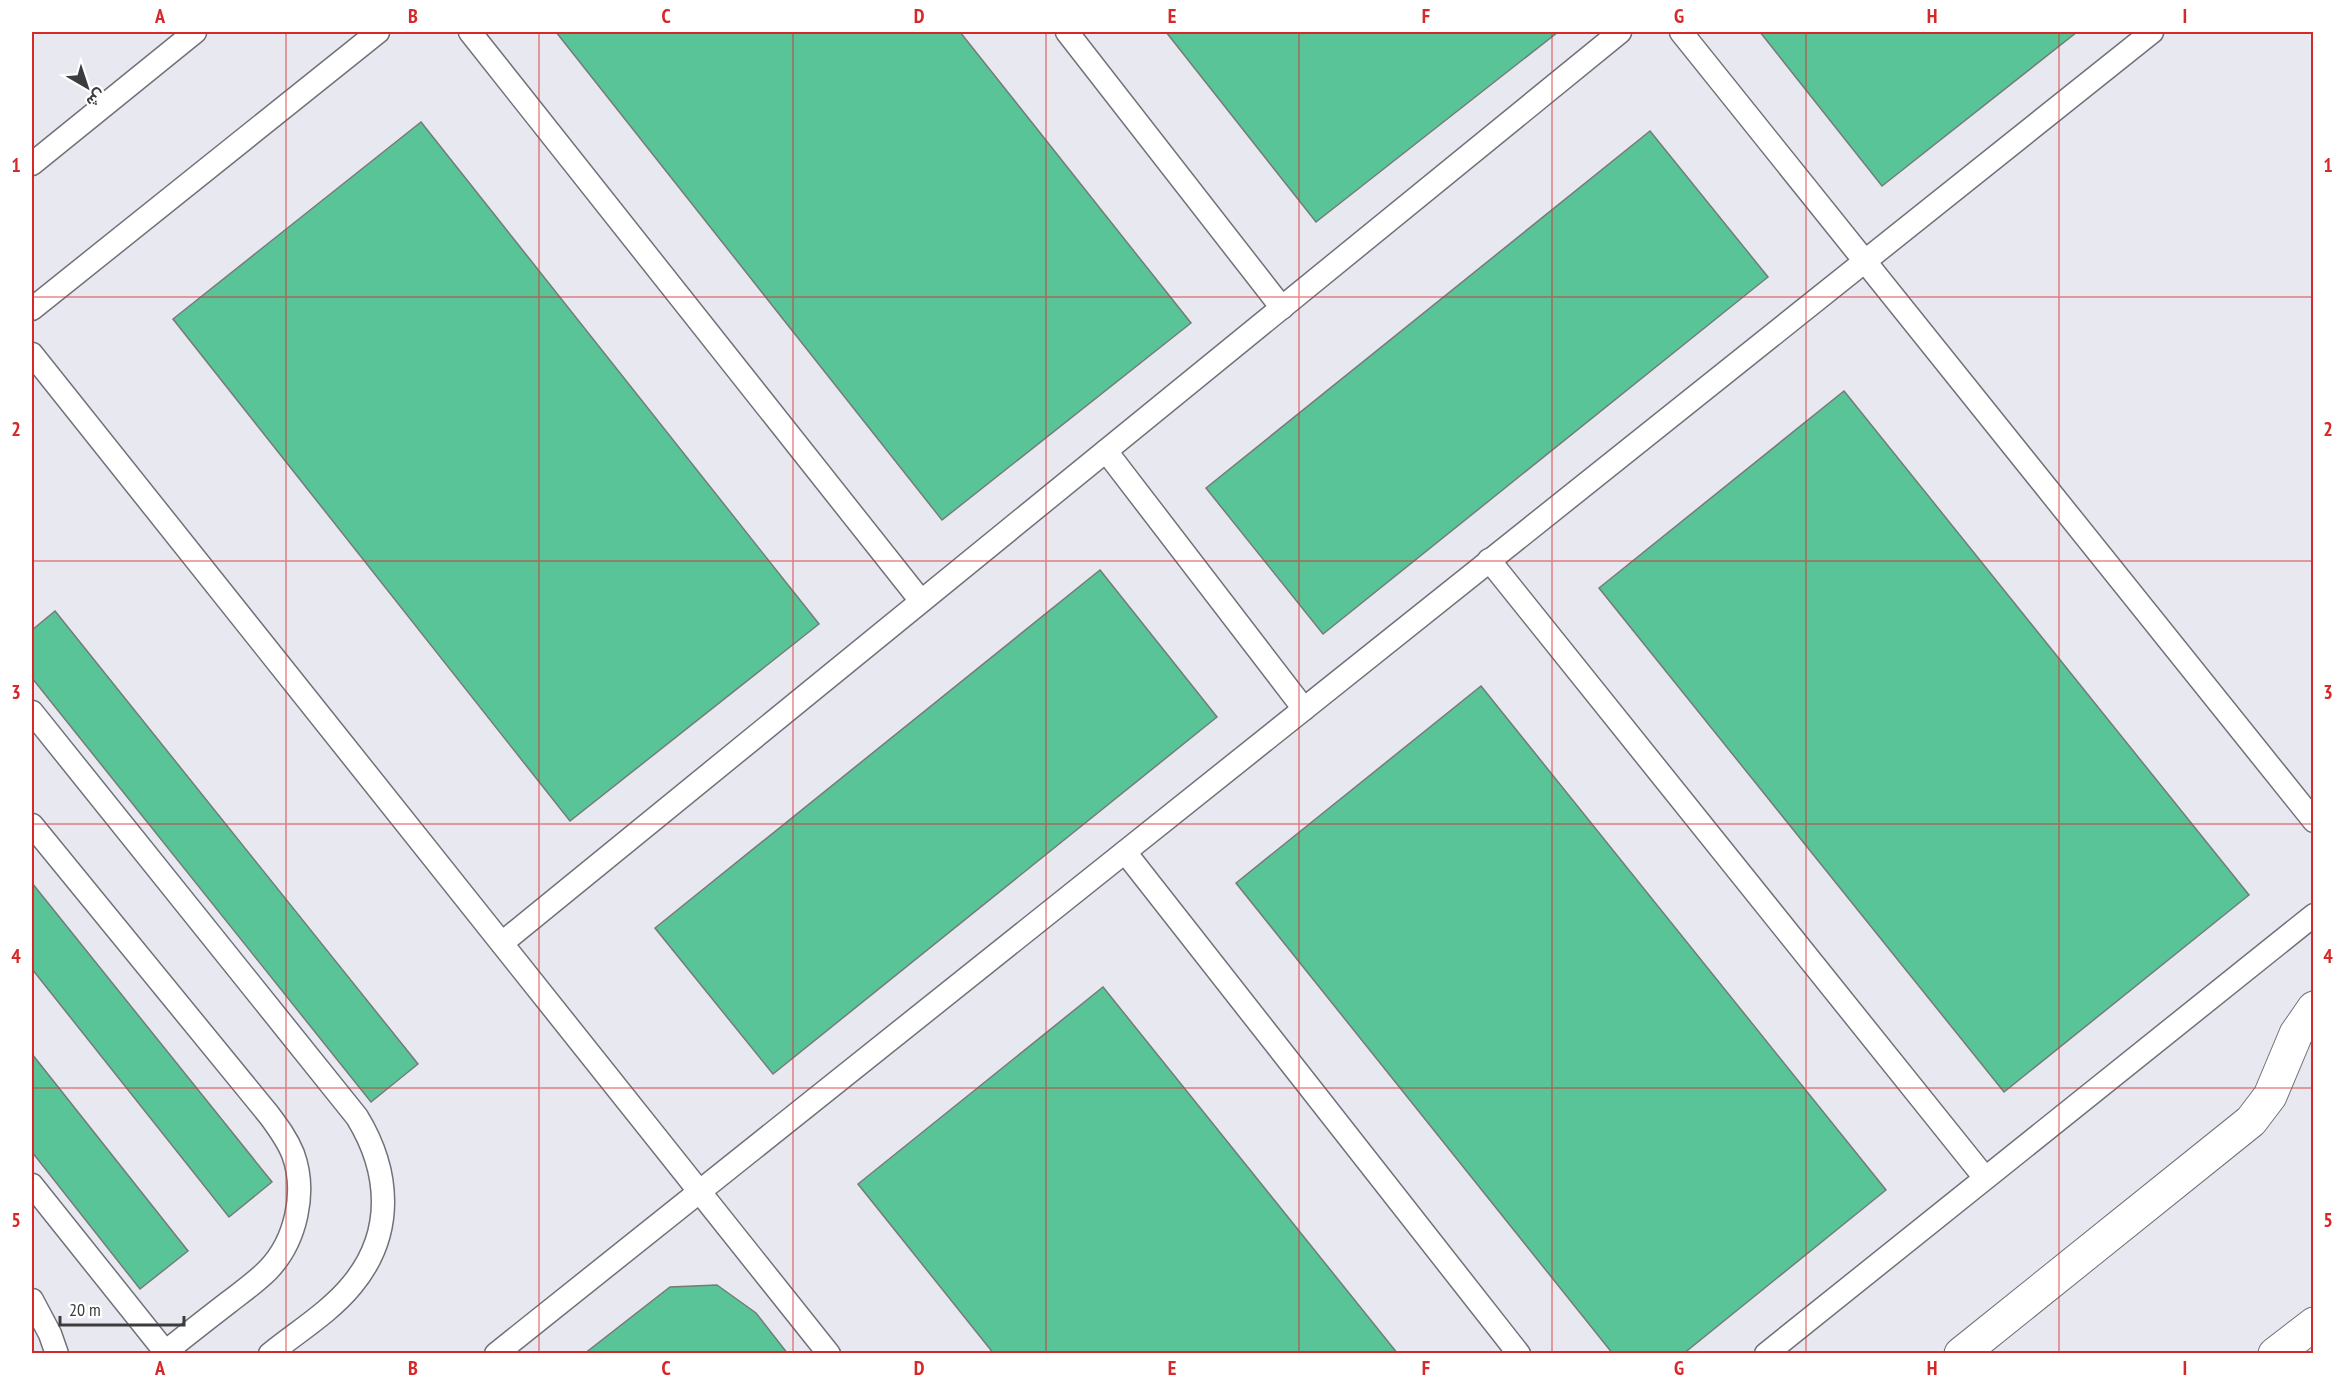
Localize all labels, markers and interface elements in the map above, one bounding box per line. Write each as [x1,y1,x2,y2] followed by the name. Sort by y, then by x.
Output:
[154,3,166,29] text: A
[408,3,418,29] text: B
[661,3,671,29] text: C
[914,3,925,29] text: D
[1168,3,1176,29] text: E
[1422,3,1430,29] text: F
[1674,3,1684,29] text: G
[1927,3,1937,29] text: H
[2183,3,2187,29] text: I
[57,57,117,117] north arrow
[83,85,110,112] text: ش
[11,152,21,178] text: 1
[2323,152,2333,178] text: 1
[11,416,21,442] text: 2
[2323,416,2333,442] text: 2
[11,679,21,705] text: 3
[2323,679,2333,705] text: 3
[11,943,21,969] text: 4
[2323,943,2333,969] text: 4
[11,1207,21,1233] text: 5
[2323,1207,2333,1233] text: 5
[60,1289,184,1327] scale bar
[69,1298,101,1321] text: 20 m
[154,1355,166,1381] text: A
[408,1355,418,1381] text: B
[661,1355,671,1381] text: C
[914,1355,925,1381] text: D
[1168,1355,1176,1381] text: E
[1422,1355,1430,1381] text: F
[1674,1355,1684,1381] text: G
[1927,1355,1937,1381] text: H
[2183,1355,2187,1381] text: I

